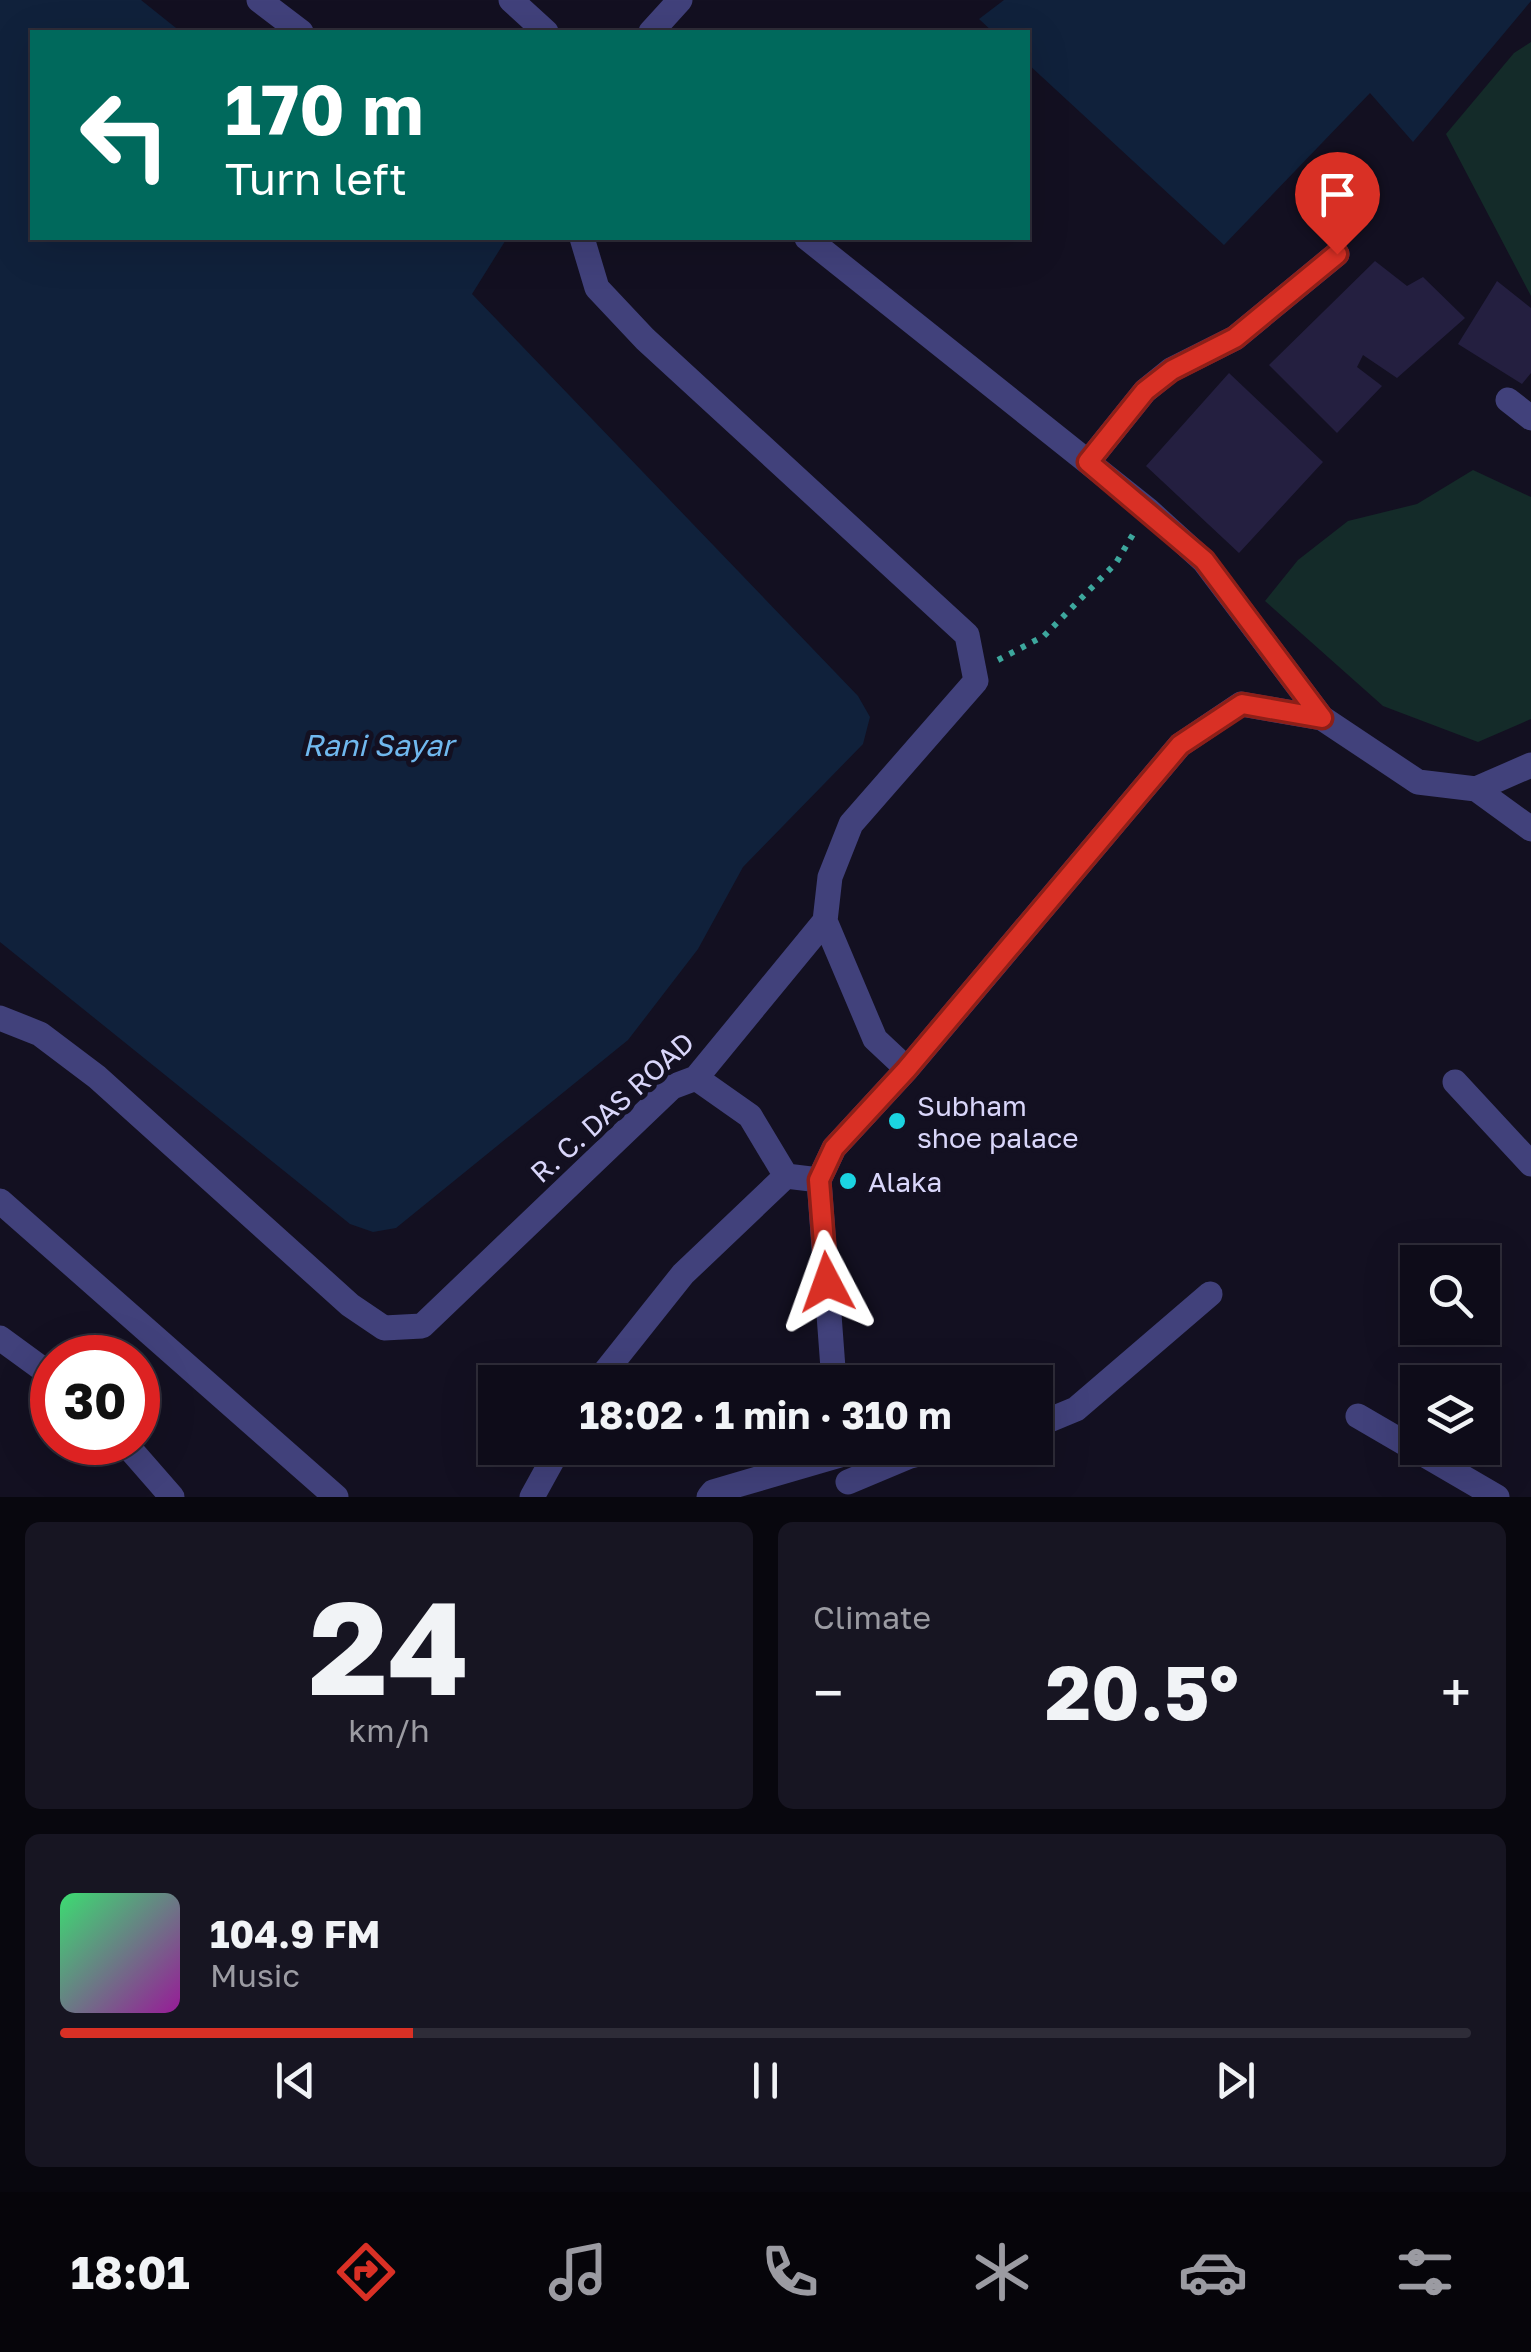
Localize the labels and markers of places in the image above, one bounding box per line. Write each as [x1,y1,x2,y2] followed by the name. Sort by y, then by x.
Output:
[1295,152,1380,255] pin
[917,1089,1078,1154] place label: Subham shoe palace
[886,1110,908,1132] marker: Subham shoe palace
[868,1165,942,1198] place label: Alaka
[837,1170,859,1192] marker: Alaka

